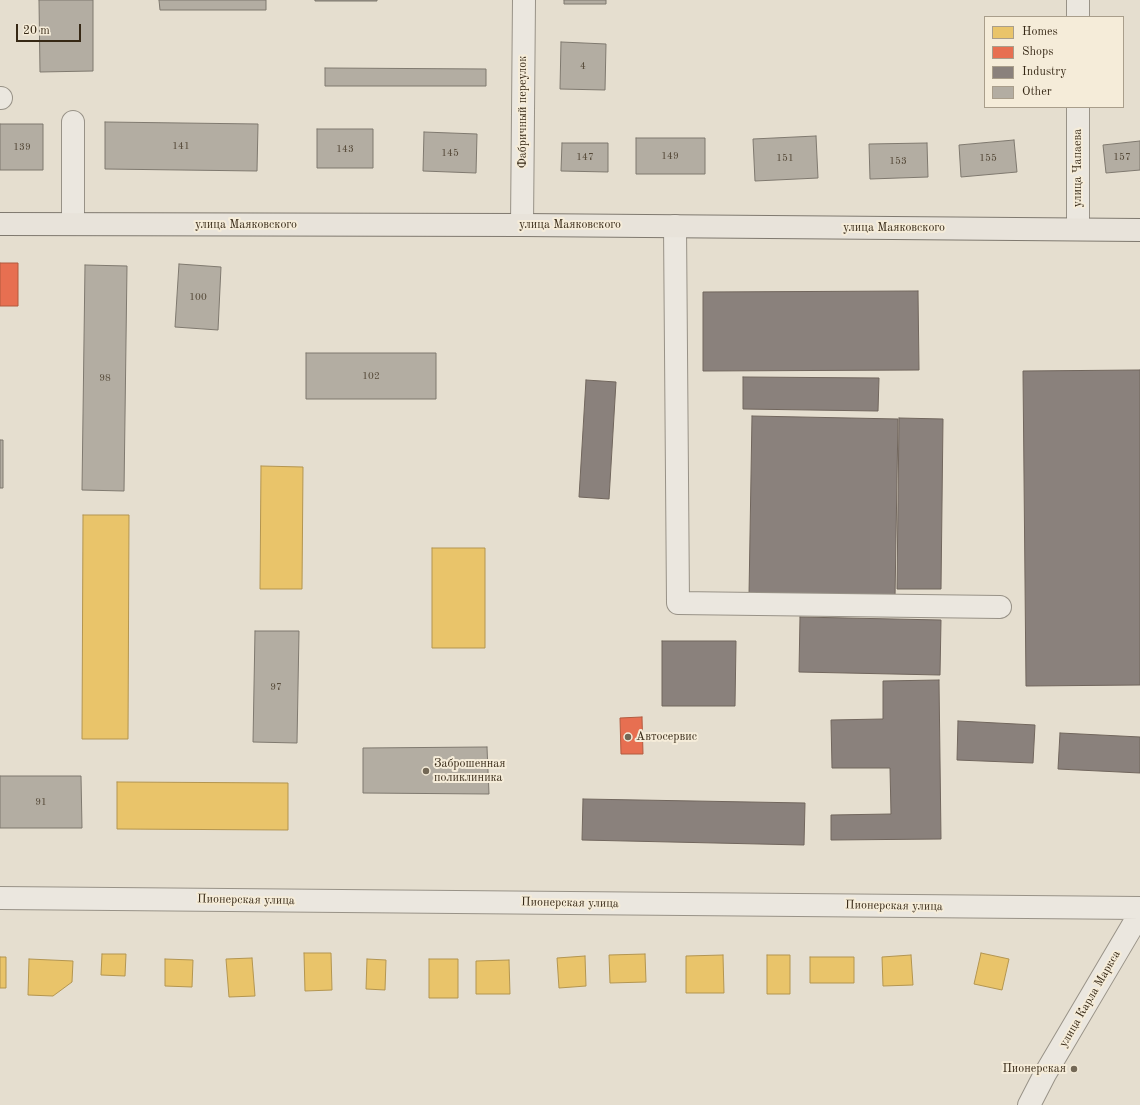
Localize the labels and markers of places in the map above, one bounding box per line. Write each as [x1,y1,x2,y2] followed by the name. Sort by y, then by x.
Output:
[636,730,697,744] place label: Автосервис
[623,732,633,742] marker: Автосервис
[434,757,506,785] place label: Заброшенная поликлиника
[421,766,431,776] marker: Заброшенная поликлиника
[1002,1062,1066,1076] place label: Пионерская
[1069,1064,1079,1074] marker: Пионерская

